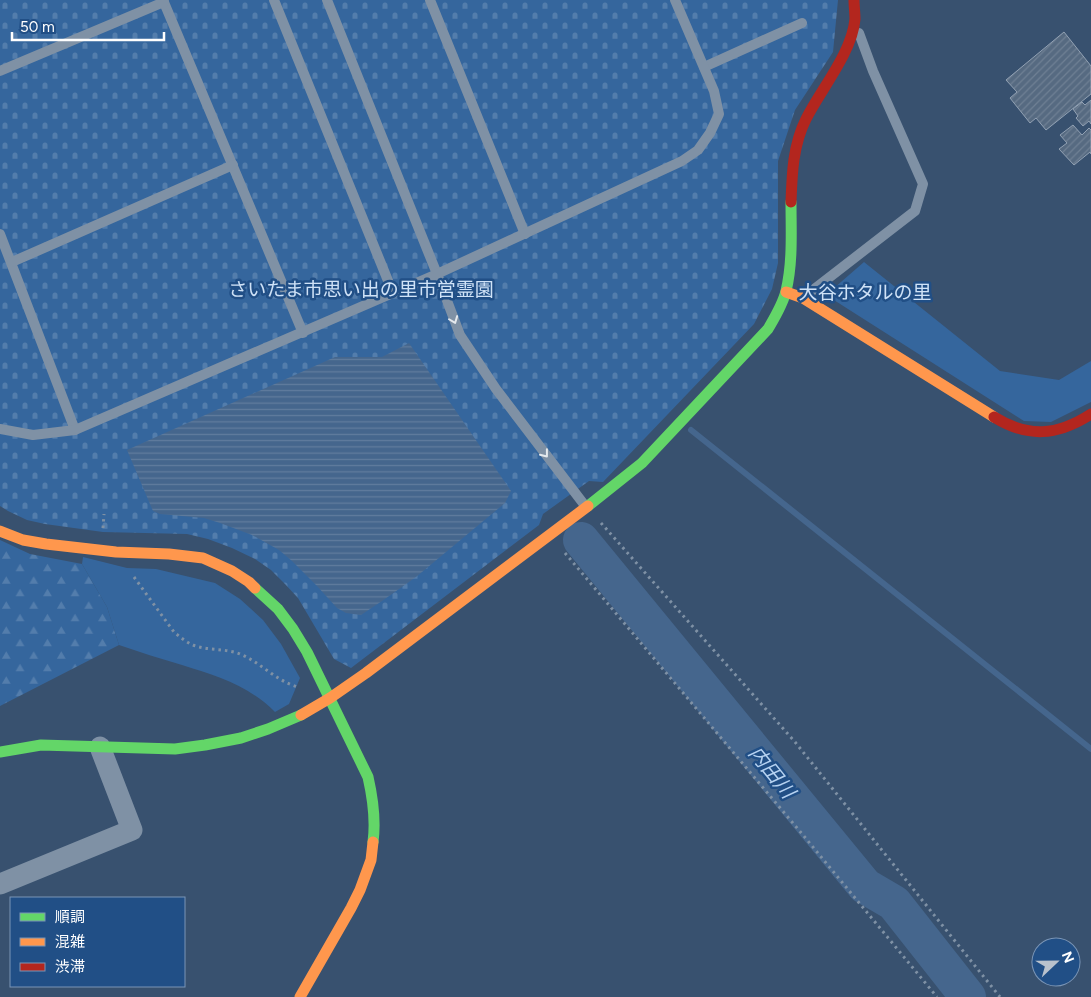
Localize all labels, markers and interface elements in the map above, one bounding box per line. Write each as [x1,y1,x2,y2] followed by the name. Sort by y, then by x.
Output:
[12,10,165,42] scale bar
[20,18,55,36] text: 50 m
[228,278,494,301] park label: さいたま市思い出の里市営霊園
[798,281,932,304] park label: 大谷ホタルの里
[448,315,459,324] one-way arrow
[540,448,548,457] one-way arrow
[744,741,801,804] water label: 内田川
[10,897,185,987] legend
[55,908,85,926] text: 順調
[55,933,85,951] text: 混雑
[1031,937,1081,987] north arrow
[1058,949,1077,966] text: N
[55,958,85,976] text: 渋滞

